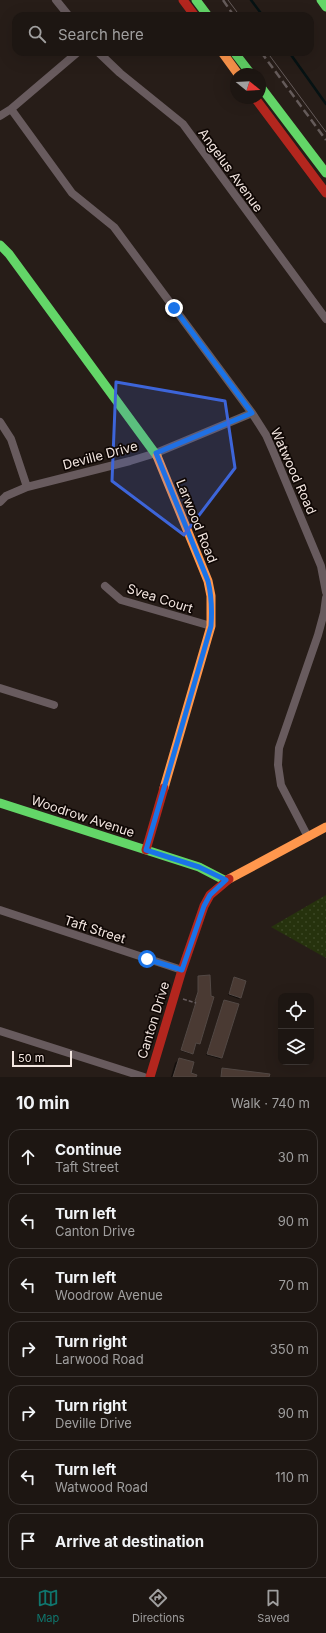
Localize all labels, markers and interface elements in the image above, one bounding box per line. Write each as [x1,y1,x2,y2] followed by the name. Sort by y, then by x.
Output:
[12,12,314,56] search box
[26,23,48,45] icon: search
[58,25,144,44] text: Search here
[230,68,266,104] north arrow
[195,125,267,215] street label: Angelus Avenue
[165,299,183,317] route end
[268,425,320,517] street label: Watwood Road
[61,437,139,473] street label: Deville Drive
[173,477,221,565] street label: Larwood Road
[125,580,195,616] street label: Svea Court
[29,792,137,840] street label: Woodrow Avenue
[62,912,128,946] street label: Taft Street
[138,950,156,968] route start
[134,979,172,1061] street label: Canton Drive
[278,993,314,1065] map controls
[278,993,314,1029] button: locate
[278,1029,314,1065] button: layers
[12,1049,72,1068] scale bar
[18,1051,44,1065] text: 50 m
[16,1093,70,1113] text: 10 min
[231,1095,310,1111] text: Walk · 740 m
[55,1140,122,1159] text: Continue
[17,1146,39,1168] icon: ahead
[278,1149,309,1165] text: 30 m
[55,1159,119,1175] text: Taft Street
[55,1204,116,1223] text: Turn left
[17,1210,39,1232] icon: left
[278,1213,309,1229] text: 90 m
[55,1223,135,1239] text: Canton Drive
[55,1268,116,1287] text: Turn left
[17,1274,39,1296] icon: left
[279,1277,309,1293] text: 70 m
[55,1287,163,1303] text: Woodrow Avenue
[55,1332,127,1351] text: Turn right
[17,1338,39,1360] icon: right
[270,1341,309,1357] text: 350 m
[55,1351,144,1367] text: Larwood Road
[55,1396,127,1415] text: Turn right
[17,1402,39,1424] icon: right
[278,1405,309,1421] text: 90 m
[55,1415,132,1431] text: Deville Drive
[55,1460,116,1479] text: Turn left
[17,1466,39,1488] icon: left
[275,1469,309,1485] text: 110 m
[55,1479,148,1495] text: Watwood Road
[17,1530,39,1552] icon: arrive
[55,1532,204,1551] text: Arrive at destination
[36,1587,59,1625] tab: Map
[132,1587,185,1625] tab: Directions
[257,1587,290,1625] tab: Saved

